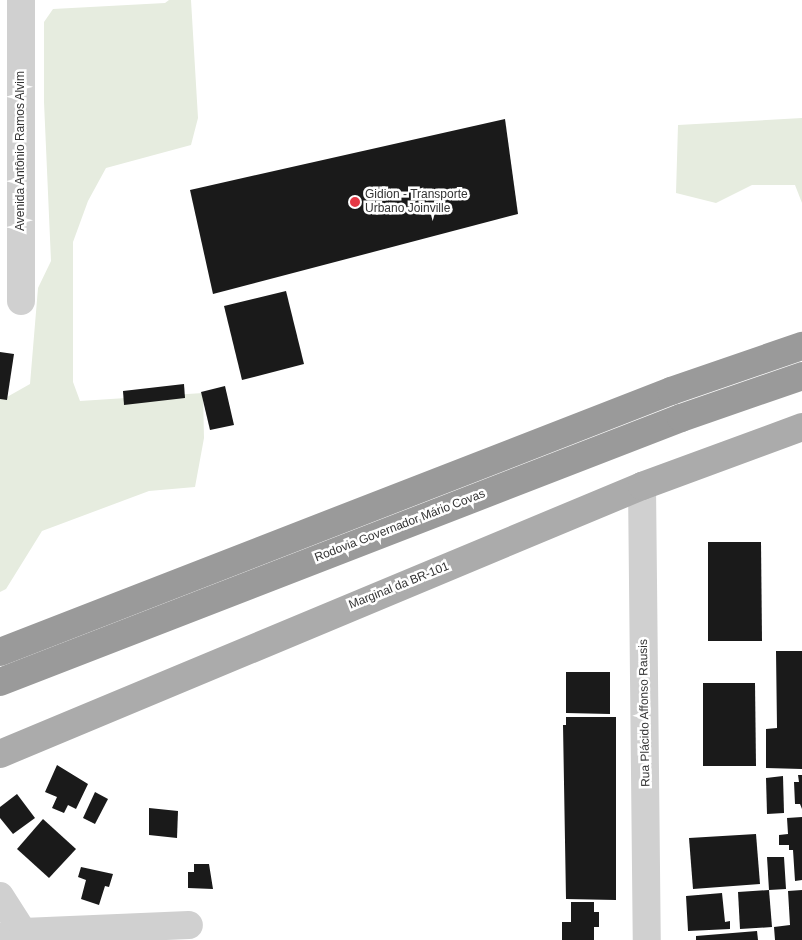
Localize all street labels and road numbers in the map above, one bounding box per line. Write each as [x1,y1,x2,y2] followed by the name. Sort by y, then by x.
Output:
[14,70,28,232] street label: Avenida Antônio Ramos Alvim
[313,487,487,565] street label: Rodovia Governador Mário Covas
[347,559,451,613] street label: Marginal da BR-101
[637,639,653,787] street label: Rua Plácido Affonso Rausis

